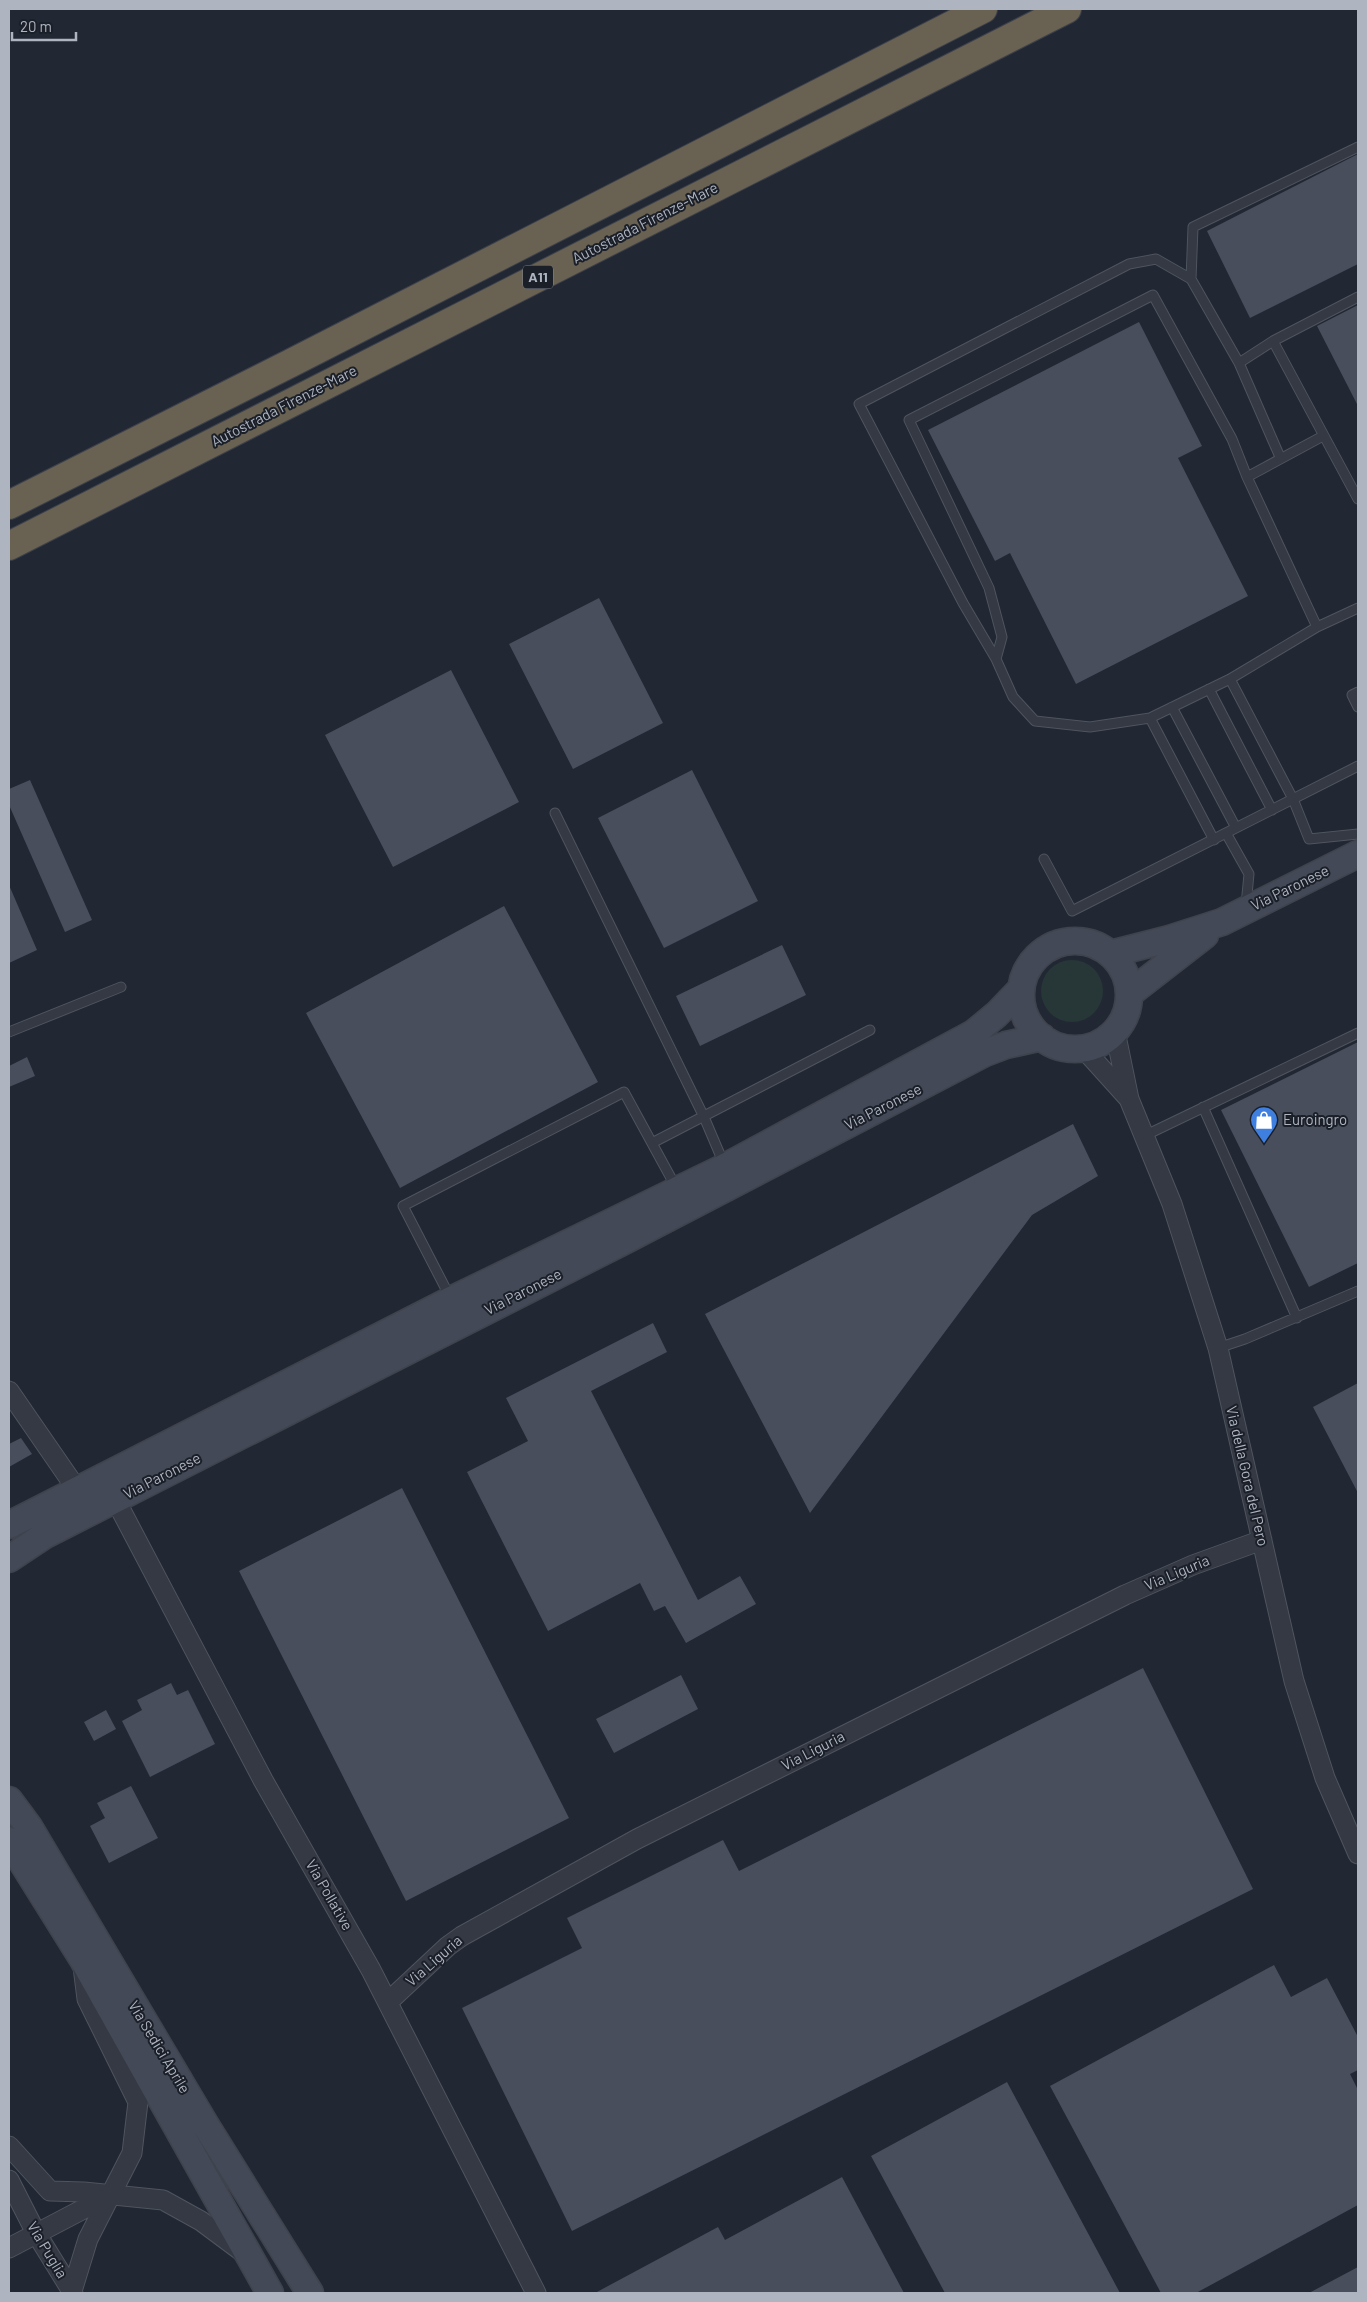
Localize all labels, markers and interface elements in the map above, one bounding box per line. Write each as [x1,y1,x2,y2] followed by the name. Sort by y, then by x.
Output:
[12,10,76,42] scale bar
[20,17,52,35] text: 20 m
[569,177,721,267] street label: Autostrada Firenze-Mare
[523,266,553,288] road number: A11
[208,360,360,450] street label: Autostrada Firenze-Mare
[1248,861,1331,914] street label: Via Paronese
[841,1079,924,1133] street label: Via Paronese
[1249,1105,1279,1144] shop icon: Euroingro
[1283,1110,1347,1128] place label: Euroingro
[481,1264,564,1318] street label: Via Paronese
[1223,1404,1273,1548] street label: Via della Gora del Pero
[120,1448,203,1502] street label: Via Paronese
[1141,1550,1212,1594] street label: Via Liguria
[778,1726,847,1774] street label: Via Liguria
[302,1856,357,1933] street label: Via Pollative
[402,1931,465,1990] street label: Via Liguria
[125,1997,195,2096] street label: Via Sedici Aprile
[24,2218,72,2281] street label: Via Puglia

